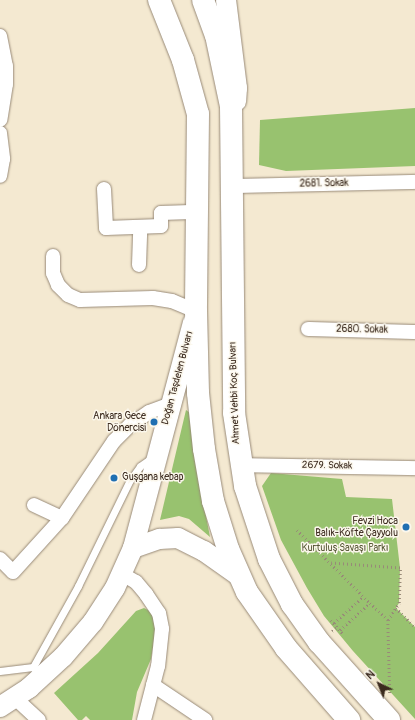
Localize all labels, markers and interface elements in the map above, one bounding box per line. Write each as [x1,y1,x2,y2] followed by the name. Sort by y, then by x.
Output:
[299,178,349,190] street label: 2681. Sokak
[336,324,388,336] street label: 2680. Sokak
[160,330,196,426] street label: Doğan Taşdelen Bulvarı
[227,341,243,445] street label: Ahmet Vehbi Koç Bulvarı
[93,410,146,434] place label: Ankara Gece Dönercisi
[149,417,159,427] marker: Ankara Gece Dönercisi
[302,460,352,472] street label: 2679. Sokak
[122,472,183,484] place label: Guşgana kebap
[109,473,119,483] marker: Guşgana kebap
[315,515,398,538] place label: Fevzi Hoca Balık-Köfte Çayyolu
[401,522,411,532] marker: Fevzi Hoca Balık-Köfte Çayyolu
[302,543,388,555] park label: Kurtuluş Savaşı Parkı
[359,664,399,704] north arrow
[363,668,378,682] text: N

